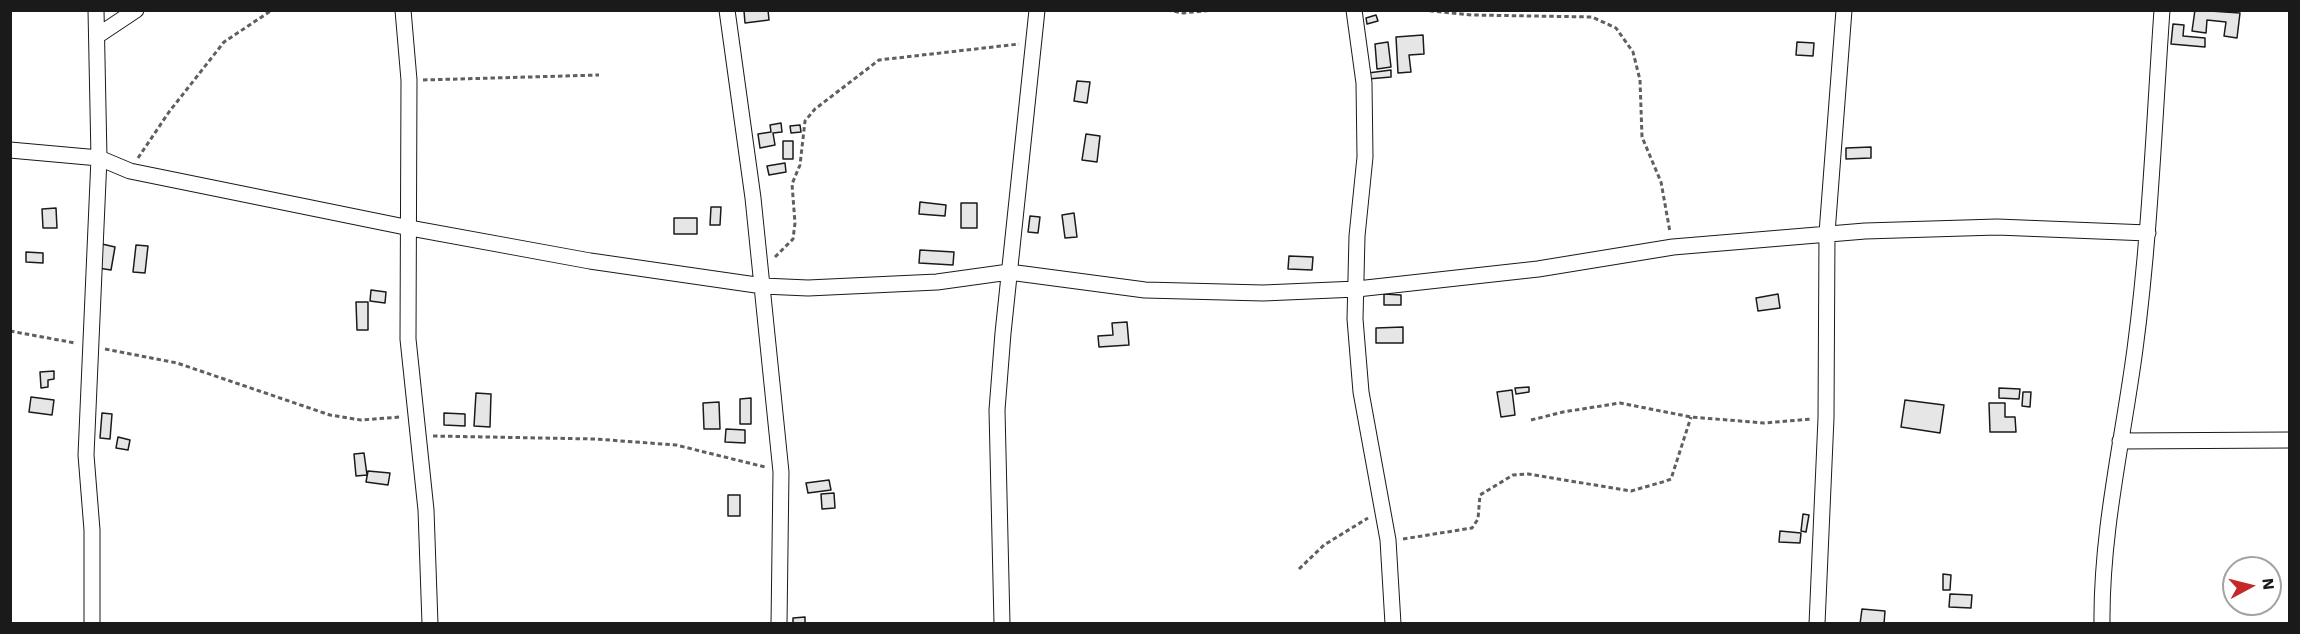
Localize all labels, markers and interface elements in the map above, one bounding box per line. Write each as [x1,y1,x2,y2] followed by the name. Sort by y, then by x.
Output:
[2222,556,2282,616] north arrow
[2258,577,2279,591] text: N

